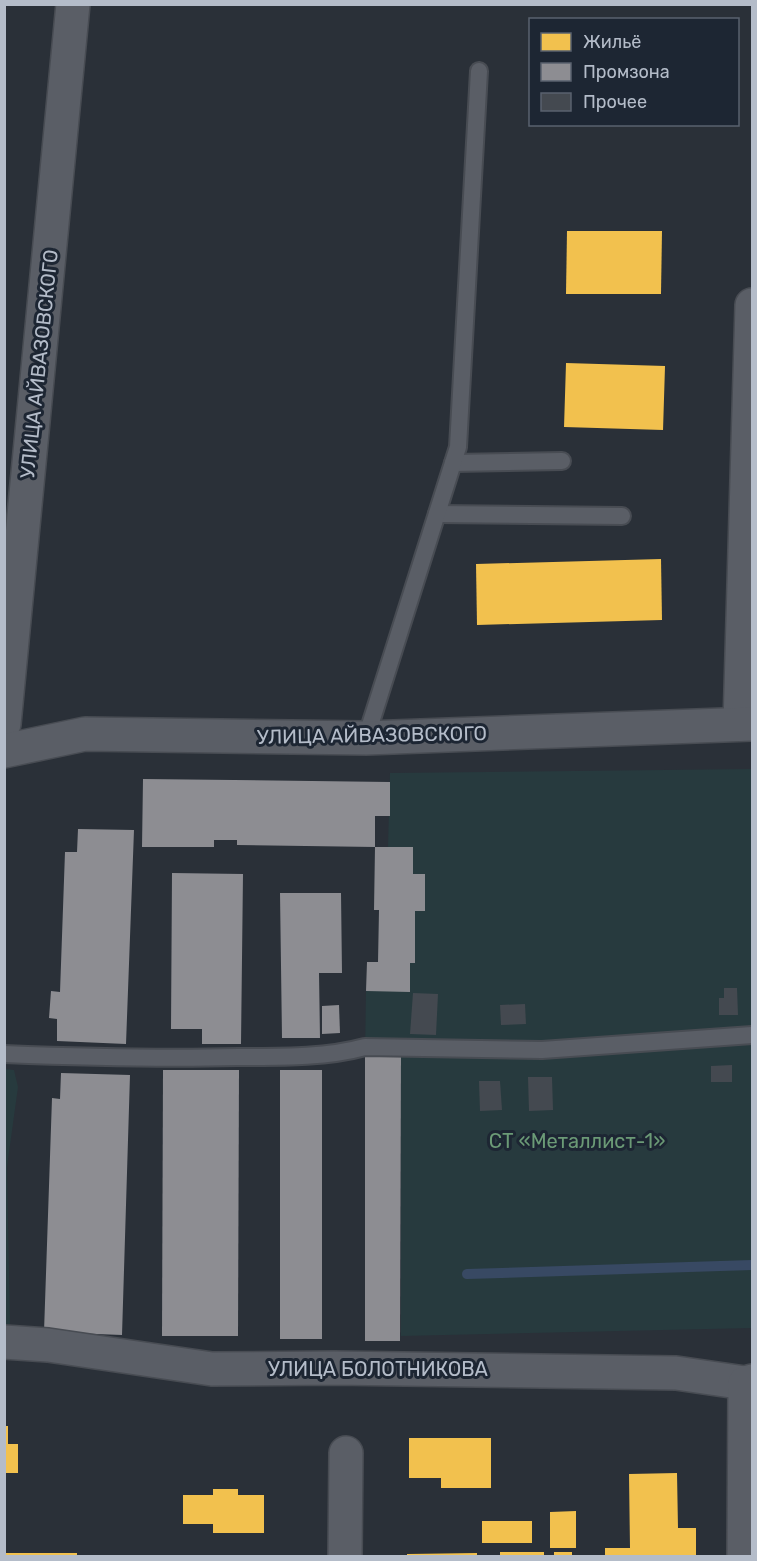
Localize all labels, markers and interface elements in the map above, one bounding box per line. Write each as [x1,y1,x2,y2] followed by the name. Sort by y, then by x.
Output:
[529,18,739,126] legend
[583,31,641,53] text: Жильё
[583,61,670,83] text: Промзона
[583,91,647,113] text: Прочее
[15,248,63,480] street label: УЛИЦА АЙВАЗОВСКОГО
[257,721,487,749] street label: УЛИЦА АЙВАЗОВСКОГО
[489,1129,665,1153] park label: СТ «Металлист-1»
[268,1357,488,1381] street label: УЛИЦА БОЛОТНИКОВА

